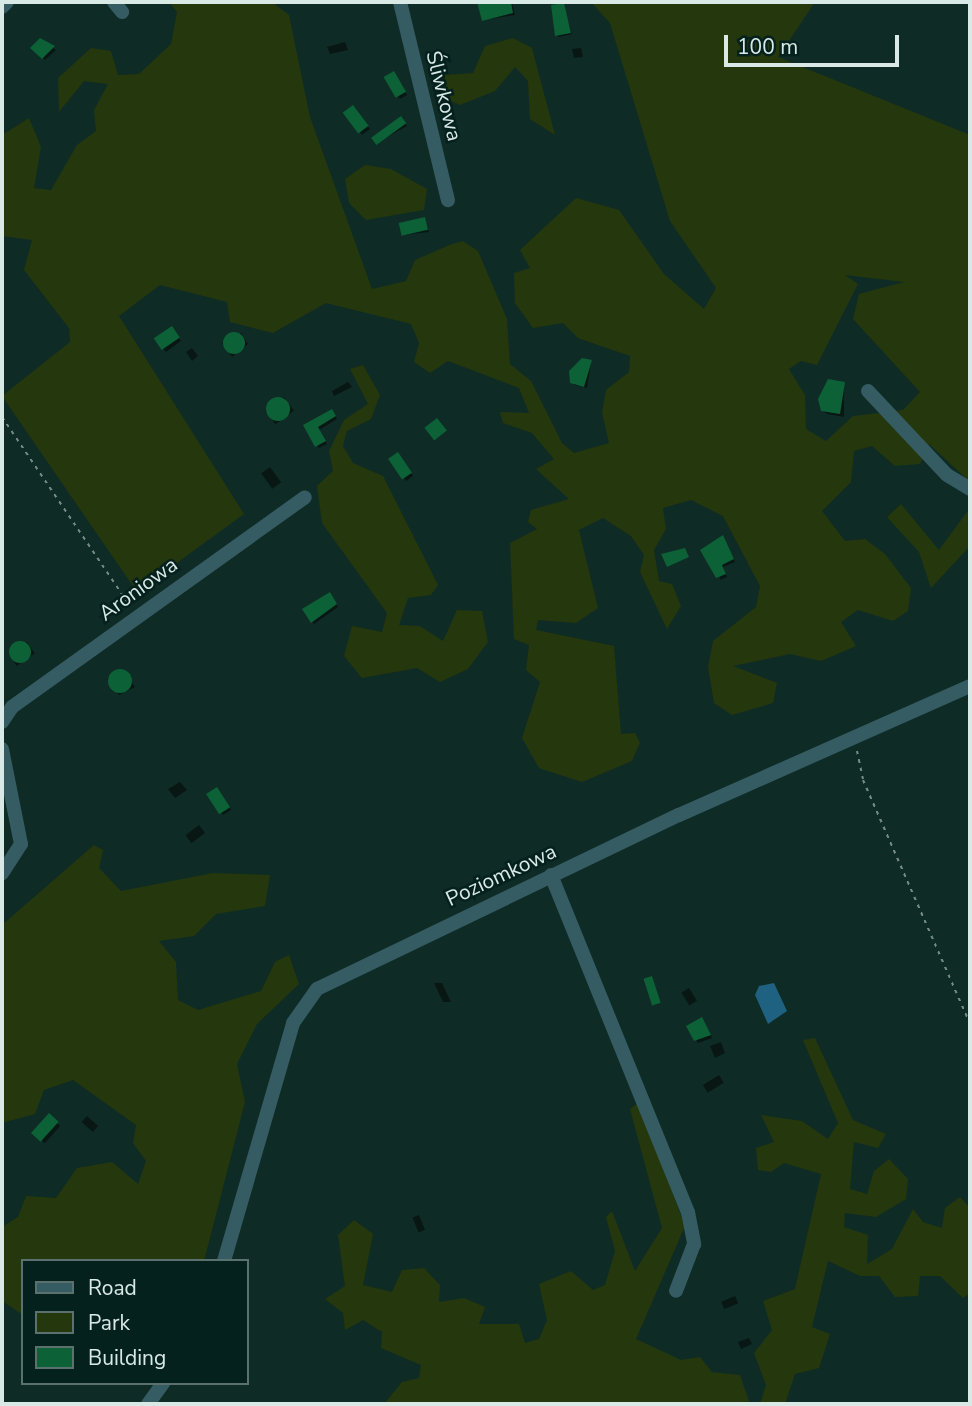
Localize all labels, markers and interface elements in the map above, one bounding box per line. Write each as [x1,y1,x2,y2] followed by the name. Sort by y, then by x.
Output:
[727,21,902,65] scale bar
[737,33,798,61] text: 100 m
[421,48,467,144] street label: Śliwkowa
[94,552,182,626] street label: Aroniowa
[442,838,560,912] street label: Poziomkowa
[21,1259,248,1385] legend
[88,1274,137,1302] text: Road
[88,1309,130,1337] text: Park
[88,1344,166,1372] text: Building

